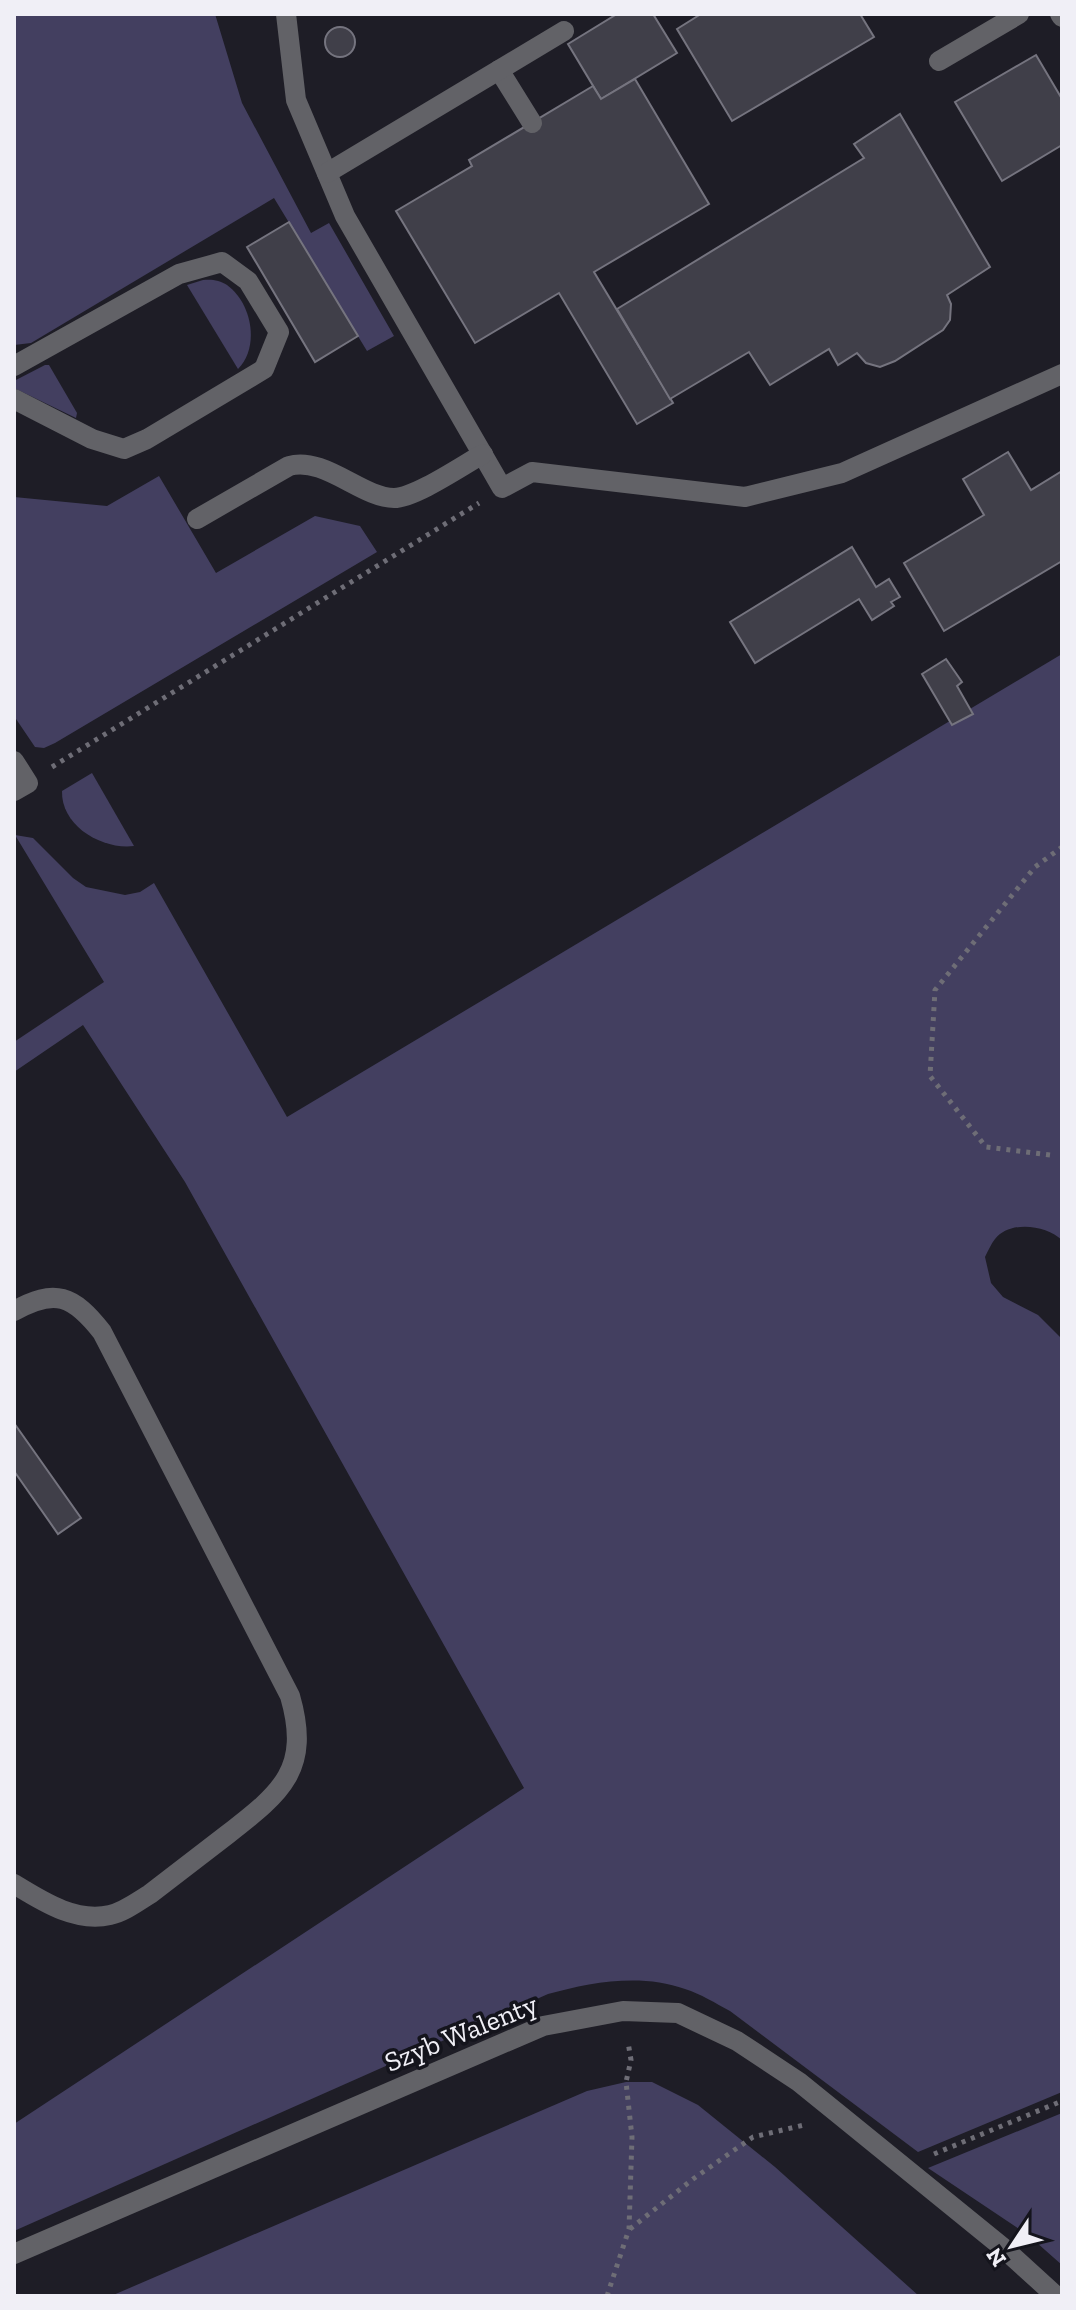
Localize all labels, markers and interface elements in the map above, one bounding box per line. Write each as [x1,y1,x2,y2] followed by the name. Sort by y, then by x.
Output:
[380,1987,543,2079] street label: Szyb Walenty
[972,2206,1052,2286] north arrow
[980,2242,1012,2272] text: N

